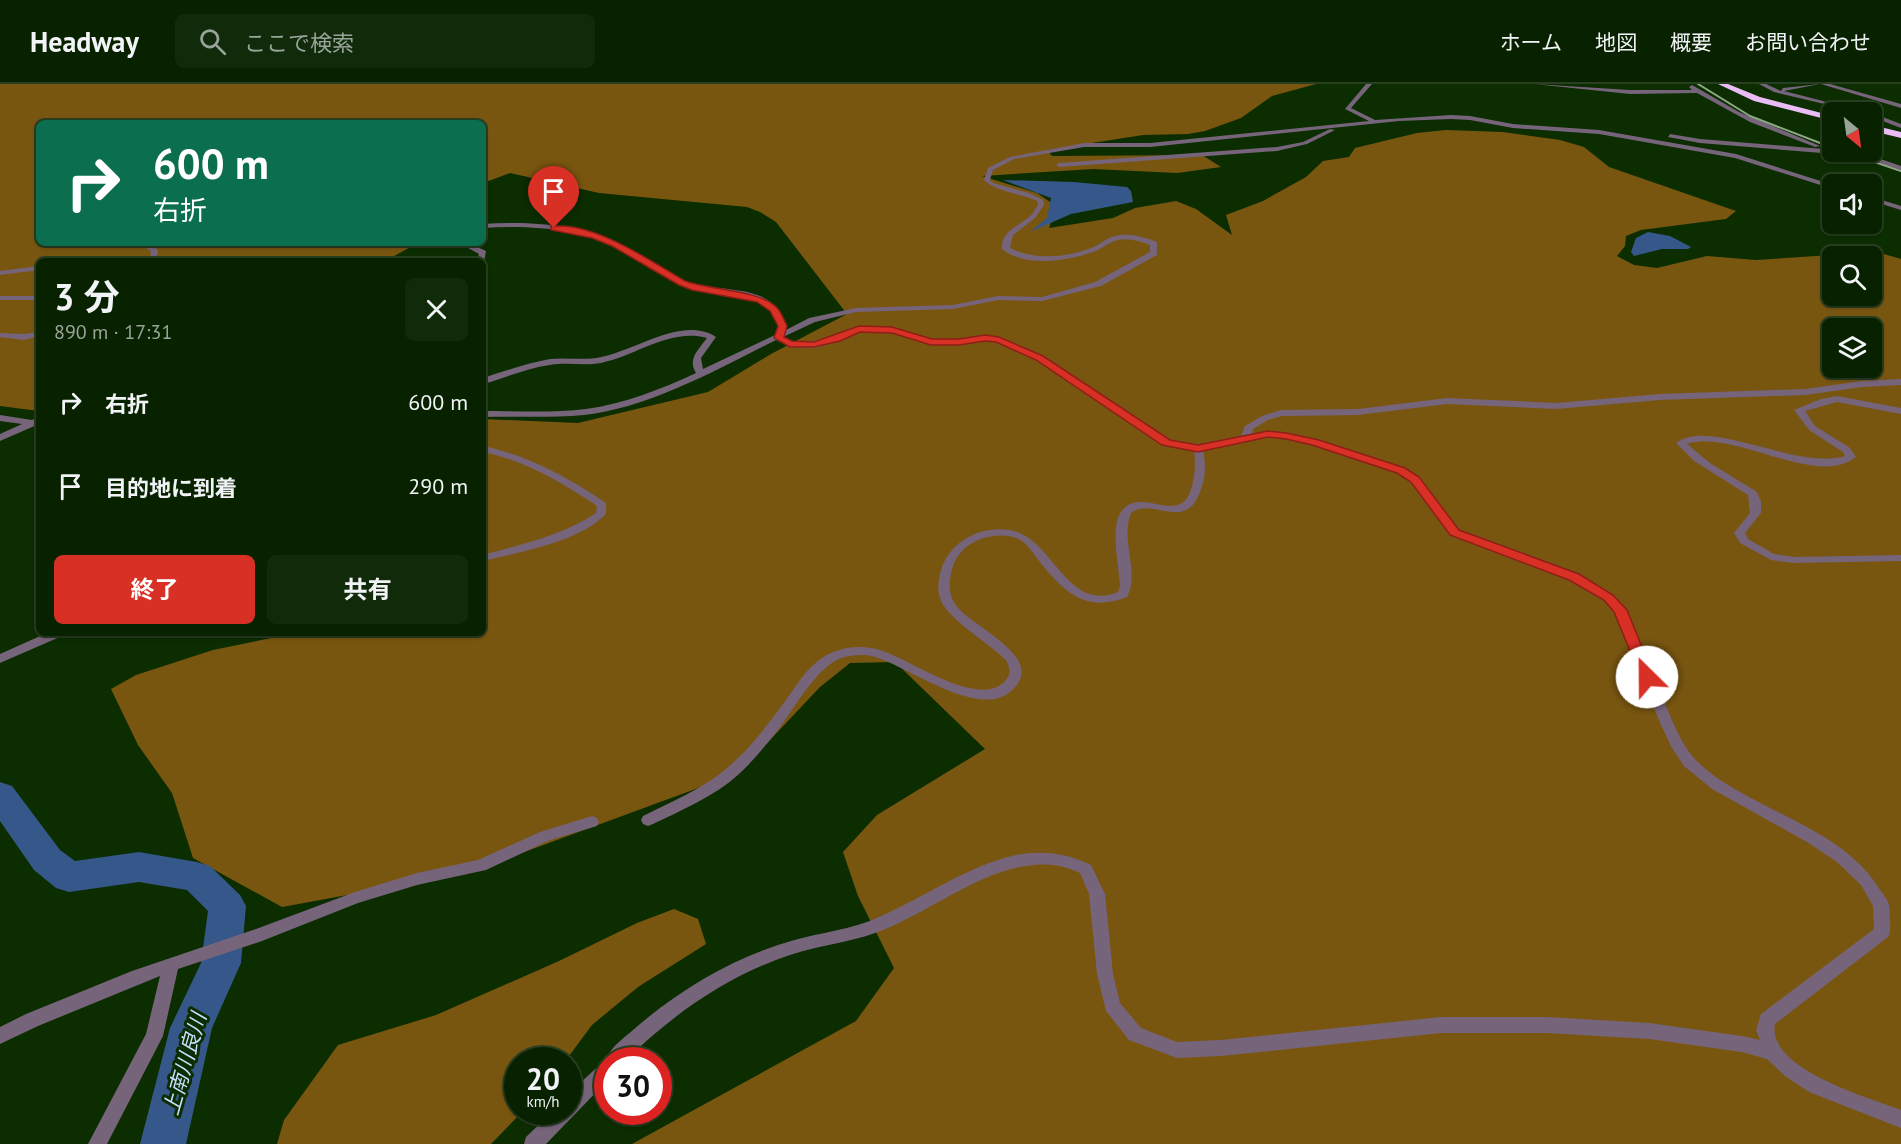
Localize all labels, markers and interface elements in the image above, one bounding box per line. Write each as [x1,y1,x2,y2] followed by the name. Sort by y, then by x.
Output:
[175,14,595,68] search box
[30,23,139,60] text: Headway
[196,25,229,58] icon: search
[244,29,354,57] text: ここで検索
[1500,29,1562,56] text: ホーム
[1595,29,1637,56] text: 地図
[1670,29,1712,56] text: 概要
[1745,29,1871,56] text: お問い合わせ
[1822,102,1882,162] north arrow
[1822,102,1882,378] map controls
[153,136,269,191] text: 600 m
[54,144,132,222] icon: right
[528,166,579,228] pin
[1822,174,1882,234] button: sound
[537,175,570,208] icon: arrive
[153,193,207,227] text: 右折
[1822,246,1882,306] button: search
[54,273,120,320] text: 3 分
[405,278,468,341] button: close
[1822,318,1882,378] button: layers
[54,319,172,345] text: 890 m · 17:31
[54,386,87,419] icon: right
[408,388,468,416] text: 600 m
[105,390,149,418] text: 右折
[54,470,87,503] icon: arrive
[408,472,468,500] text: 290 m
[105,474,237,502] text: 目的地に到着
[54,555,255,624] button: 終了
[267,555,468,624] button: 共有
[1615,645,1679,709] position arrow
[157,1008,213,1118] water label: 上南川良川
[594,1047,672,1125] speed limit sign: 30
[526,1059,560,1098] text: 20
[527,1092,559,1111] text: km/h

